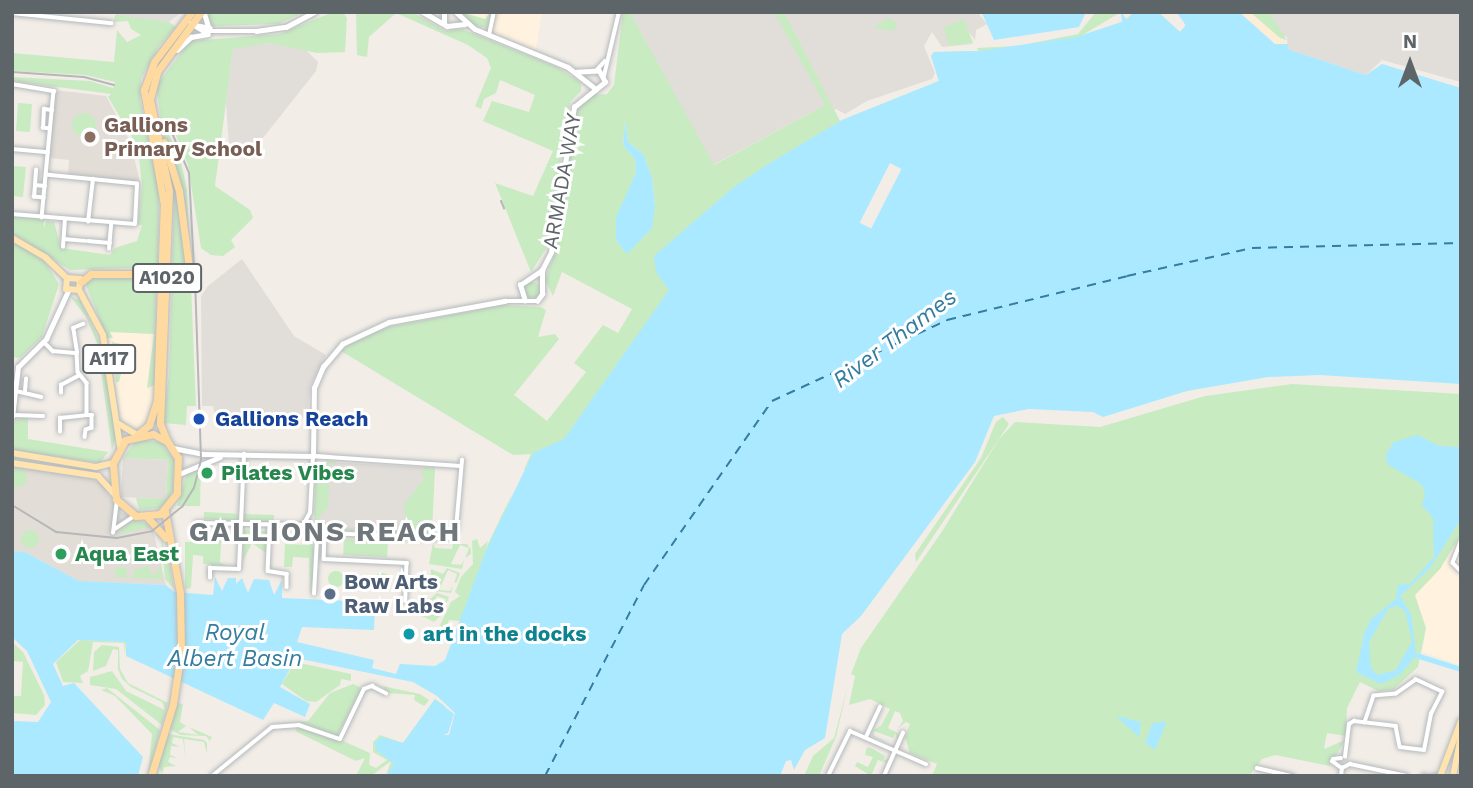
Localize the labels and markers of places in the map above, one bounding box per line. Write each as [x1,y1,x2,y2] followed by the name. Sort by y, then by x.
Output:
[104,112,262,162] place label: Gallions Primary School
[82,129,98,145] marker: Gallions Primary School
[215,406,368,432] place label: Gallions Reach
[189,409,209,429] marker: Gallions Reach
[221,460,355,486] place label: Pilates Vibes
[199,465,215,481] marker: Pilates Vibes
[75,541,179,567] place label: Aqua East
[53,546,69,562] marker: Aqua East
[344,569,444,619] place label: Bow Arts Raw Labs
[322,586,338,602] marker: Bow Arts Raw Labs
[423,621,587,647] place label: art in the docks
[401,626,417,642] marker: art in the docks

